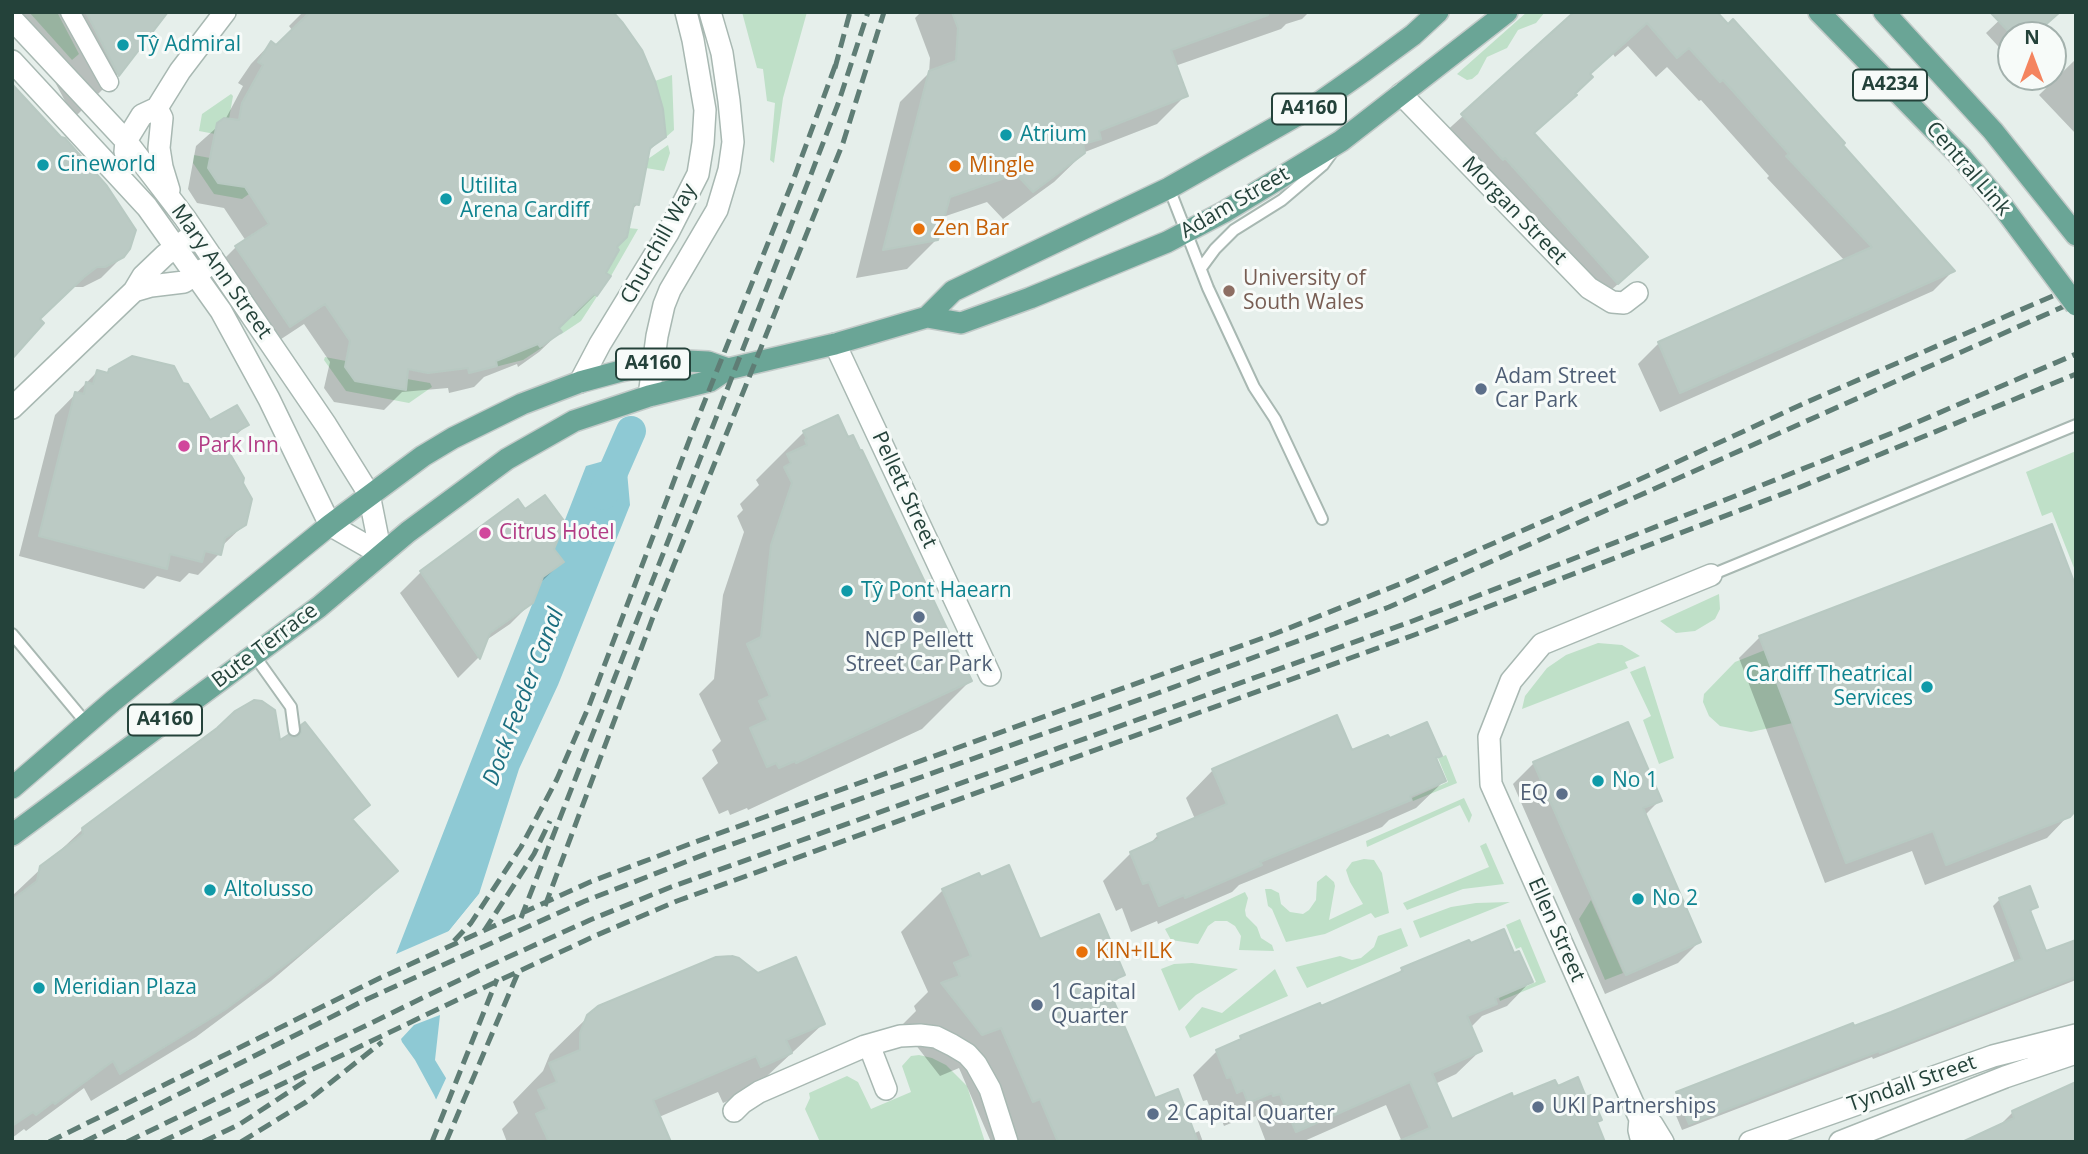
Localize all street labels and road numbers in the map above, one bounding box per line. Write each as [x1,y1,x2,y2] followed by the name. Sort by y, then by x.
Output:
[1853,69,1927,100] road number: A4234
[1272,94,1346,124] road number: A4160
[1920,117,2016,221] street label: Central Link
[1456,152,1572,270] street label: Morgan Street
[1176,162,1294,244] street label: Adam Street
[616,180,702,308] street label: Churchill Way
[165,200,277,344] street label: Mary Ann Street
[616,348,690,380] road number: A4160
[866,428,942,552] street label: Pellett Street
[207,598,323,694] street label: Bute Terrace
[128,705,202,736] road number: A4160
[1522,874,1590,986] street label: Ellen Street
[1844,1050,1980,1118] street label: Tyndall Street

